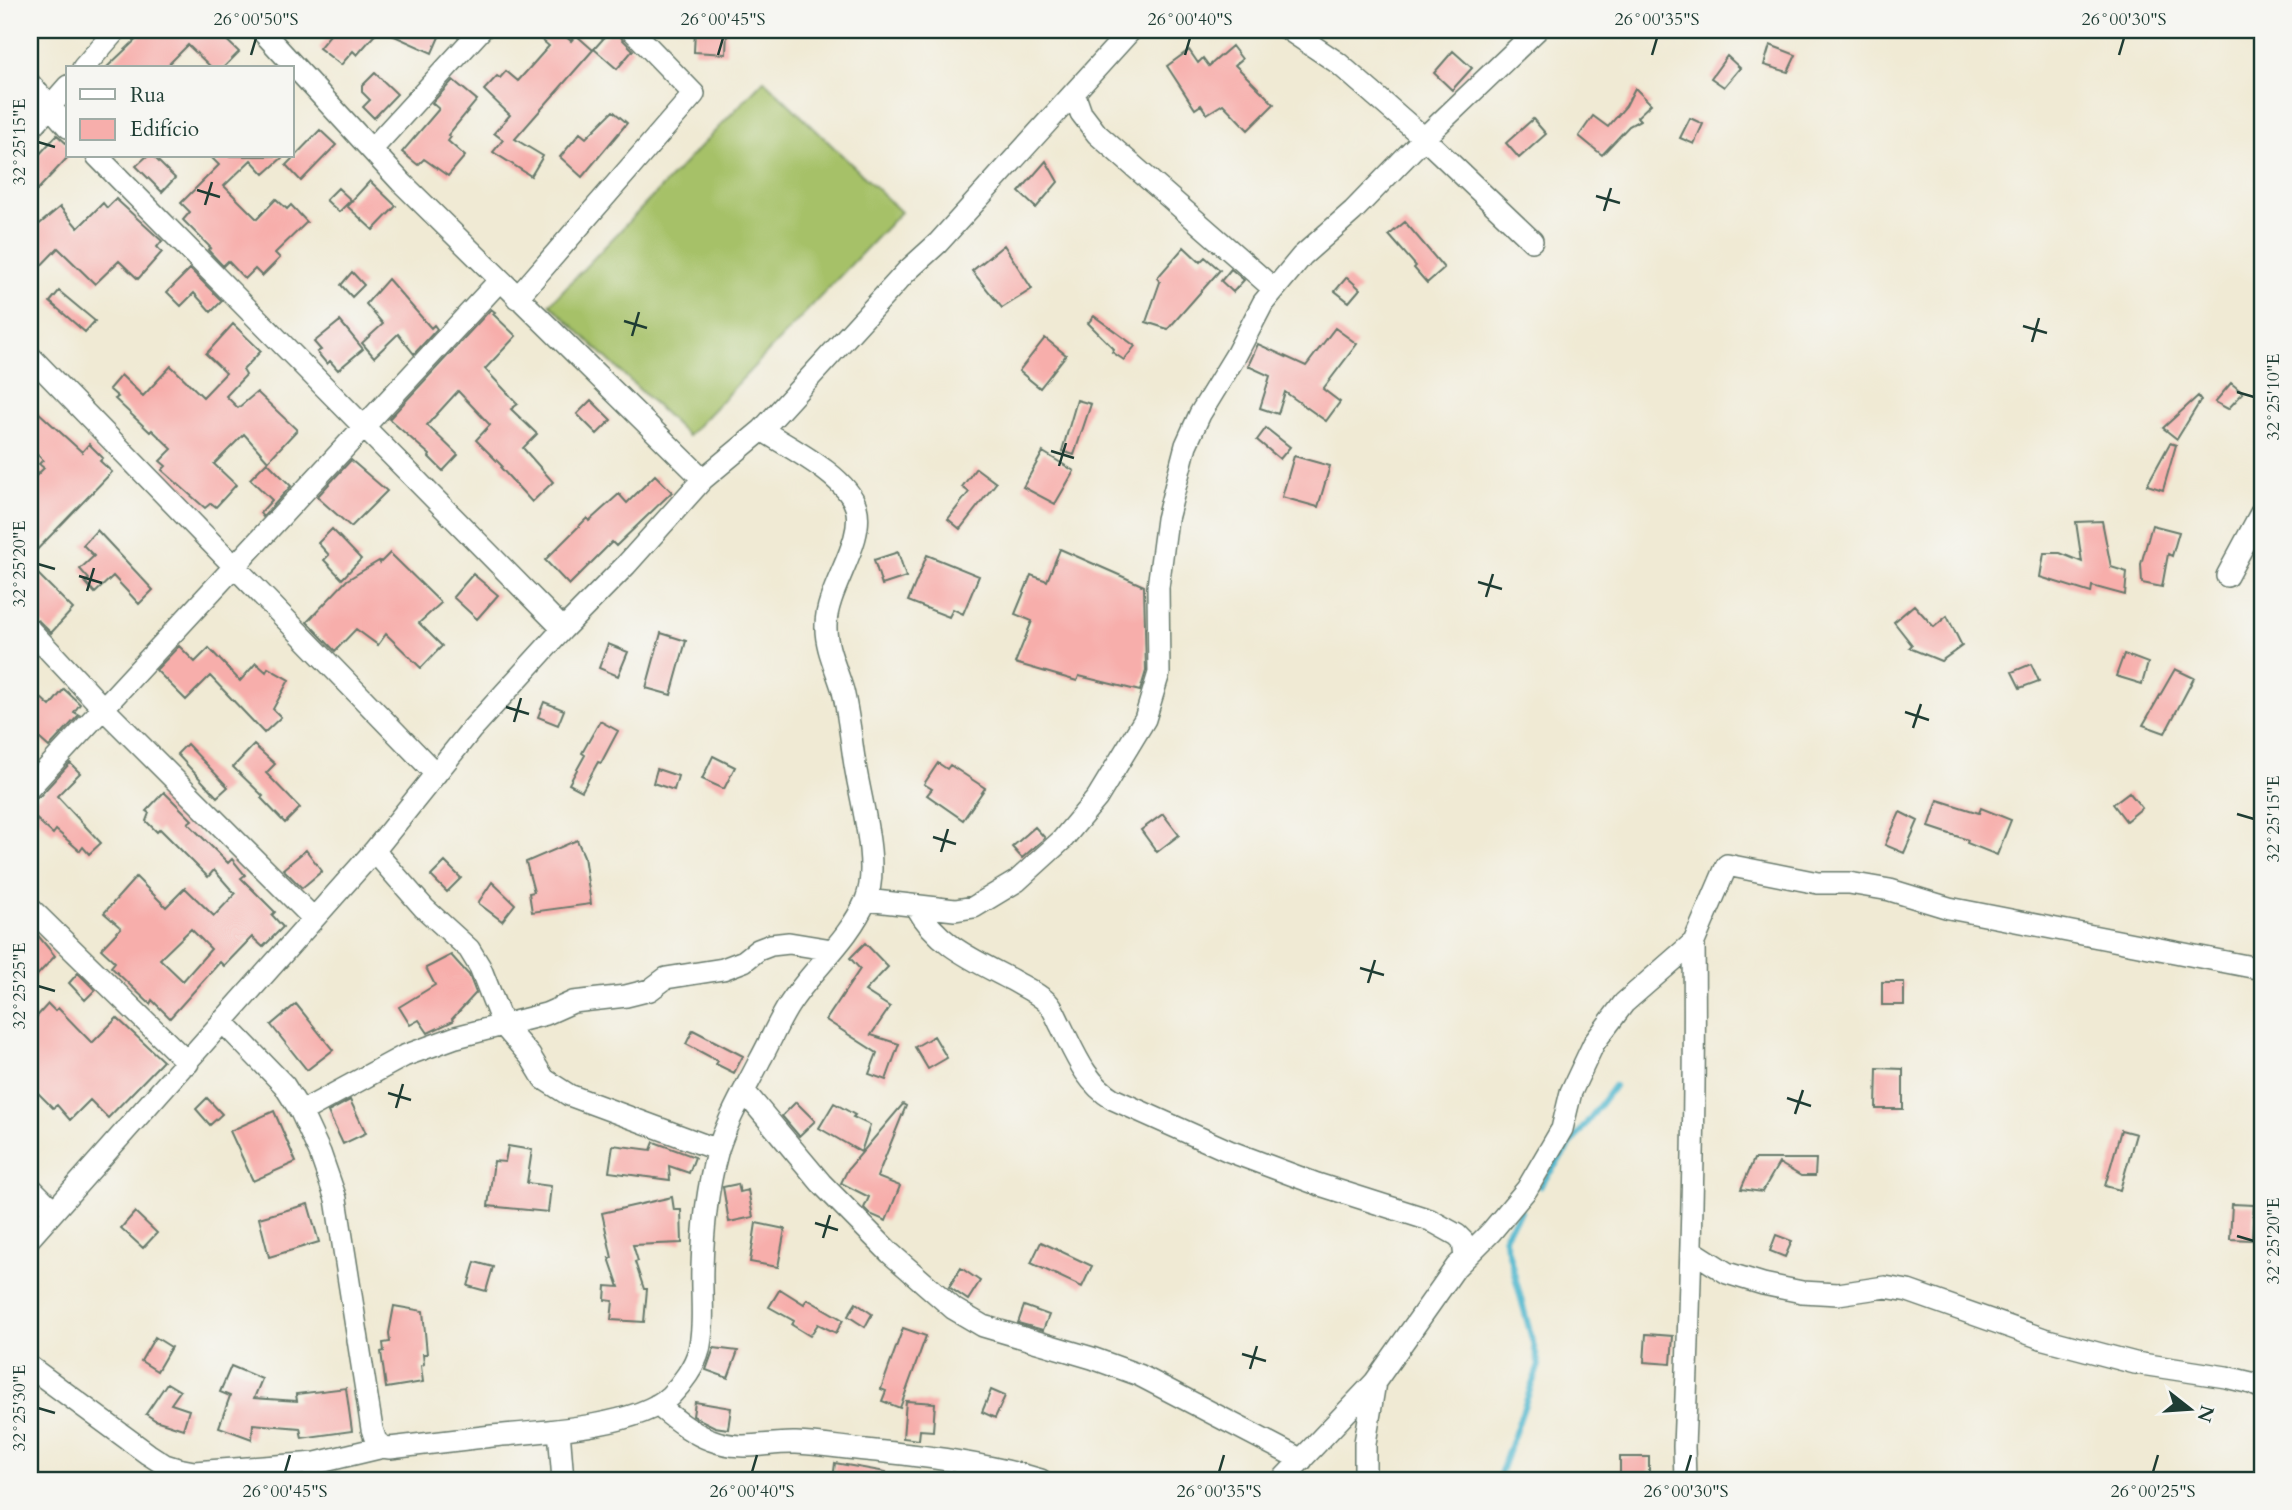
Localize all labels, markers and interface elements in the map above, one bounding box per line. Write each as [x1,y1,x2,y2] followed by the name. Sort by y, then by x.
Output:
[214,7,298,32] text: 26°00'50"S
[681,7,765,32] text: 26°00'45"S
[1148,7,1232,32] text: 26°00'40"S
[1615,7,1699,32] text: 26°00'35"S
[2082,7,2166,32] text: 26°00'30"S
[66,66,294,158] legend
[130,81,165,110] text: Rua
[7,98,32,186] text: 32°25'15"E
[130,115,199,144] text: Edifício
[2261,353,2286,441] text: 32°25'10"E
[7,520,32,608] text: 32°25'20"E
[2261,775,2286,863] text: 32°25'15"E
[7,942,32,1030] text: 32°25'25"E
[2261,1197,2286,1285] text: 32°25'20"E
[7,1364,32,1452] text: 32°25'30"E
[2156,1374,2226,1444] north arrow
[2190,1402,2220,1426] text: N
[243,1479,327,1504] text: 26°00'45"S
[710,1479,794,1504] text: 26°00'40"S
[1177,1479,1261,1504] text: 26°00'35"S
[1644,1479,1728,1504] text: 26°00'30"S
[2111,1479,2195,1504] text: 26°00'25"S

